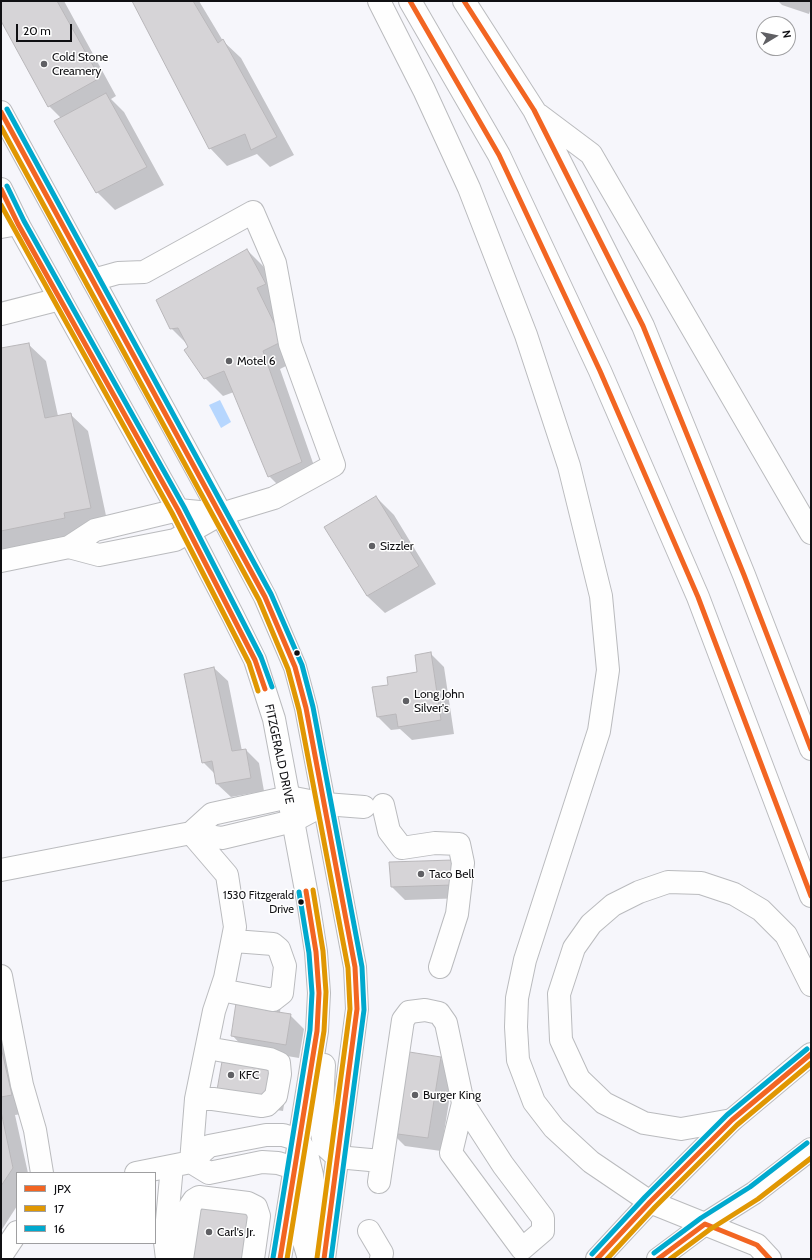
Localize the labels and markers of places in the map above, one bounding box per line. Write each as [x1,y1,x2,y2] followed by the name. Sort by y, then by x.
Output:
[52,50,108,78] place label: Cold Stone Creamery
[39,59,49,69] marker: Cold Stone Creamery
[237,354,276,368] place label: Motel 6
[224,356,234,366] marker: Motel 6
[380,539,413,553] place label: Sizzler
[367,541,377,551] marker: Sizzler
[292,648,302,658] unlabelled marker
[414,687,465,715] place label: Long John Silver's
[401,696,411,706] marker: Long John Silver's
[429,867,474,881] place label: Taco Bell
[416,869,426,879] marker: Taco Bell
[223,889,294,915] place label: 1530 Fitzgerald Drive
[296,897,306,907] marker: 1530 Fitzgerald Drive
[239,1068,259,1082] place label: KFC
[226,1070,236,1080] marker: KFC
[423,1088,481,1102] place label: Burger King
[410,1090,420,1100] marker: Burger King
[217,1225,255,1239] place label: Carl's Jr.
[204,1227,214,1237] marker: Carl's Jr.

